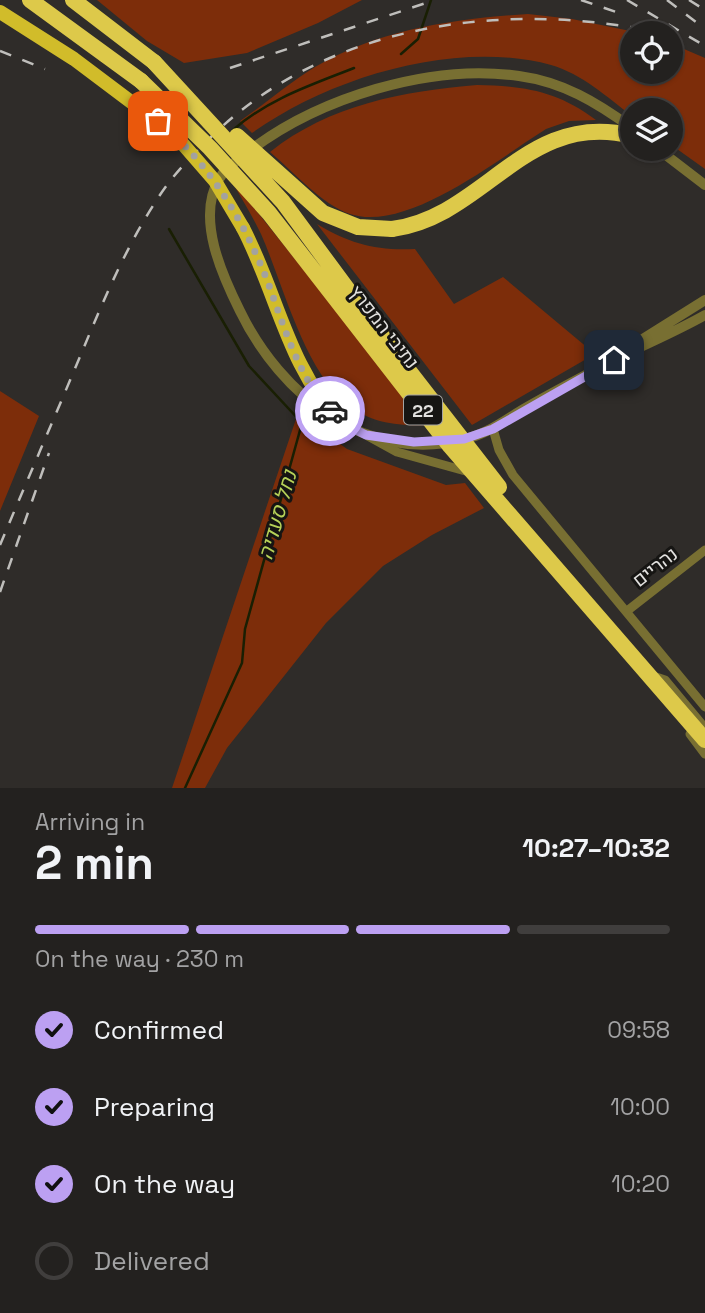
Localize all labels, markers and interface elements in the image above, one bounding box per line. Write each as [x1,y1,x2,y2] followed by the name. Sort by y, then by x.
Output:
[620,21,683,161] map controls
[620,21,683,84] button: locate
[128,91,188,151] pin
[620,98,683,161] button: layers
[139,102,177,140] icon: bag
[343,280,425,374] street label: נתיבי המפרץ
[584,330,644,390] pin
[595,341,633,379] icon: home
[295,376,365,446] courier
[311,392,349,430] icon: car
[404,396,442,424] road number: 22
[251,466,303,563] water label: נחל סעדיה
[627,541,683,593] street label: נהריים
[35,807,145,837] text: Arriving in
[522,831,670,865] text: 10:27–10:32
[35,834,154,892] text: 2 min
[35,944,244,974] text: On the way · 230 m
[35,1011,73,1049] icon: check
[94,1013,224,1047] text: Confirmed
[607,1015,670,1045] text: 09:58
[35,1088,73,1126] icon: check
[94,1090,215,1124] text: Preparing
[610,1092,670,1122] text: 10:00
[35,1165,73,1203] icon: check
[94,1167,235,1201] text: On the way
[611,1169,670,1199] text: 10:20
[94,1244,210,1278] text: Delivered

